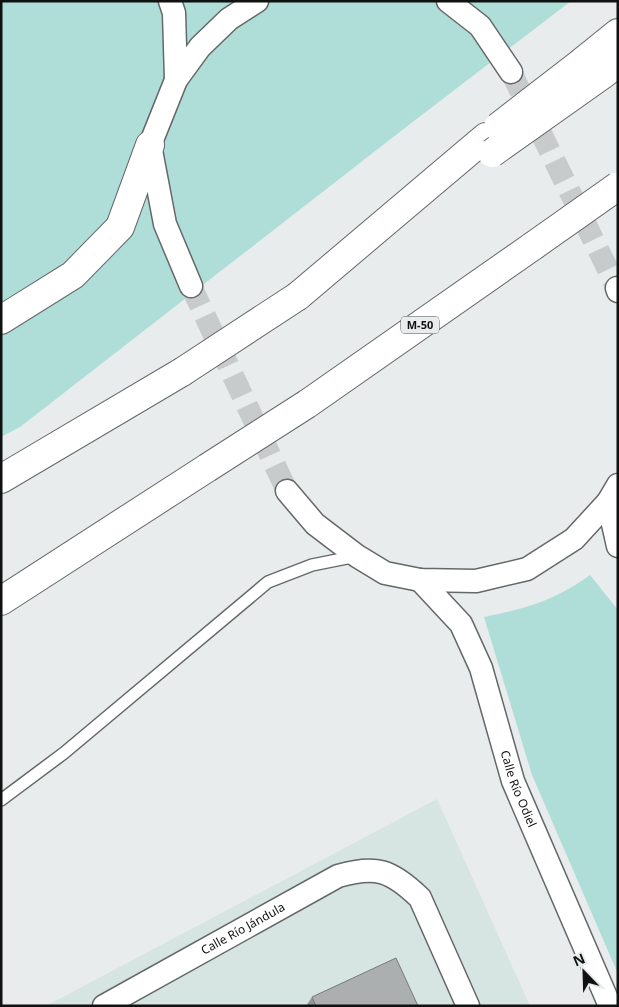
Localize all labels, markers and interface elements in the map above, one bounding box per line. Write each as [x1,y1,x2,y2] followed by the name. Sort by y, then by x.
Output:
[401,316,439,334] road number: M-50
[497,748,541,830] street label: Calle Río Odiel
[198,898,288,958] street label: Calle Río Jándula
[559,947,609,997] north arrow
[570,949,588,971] text: N

